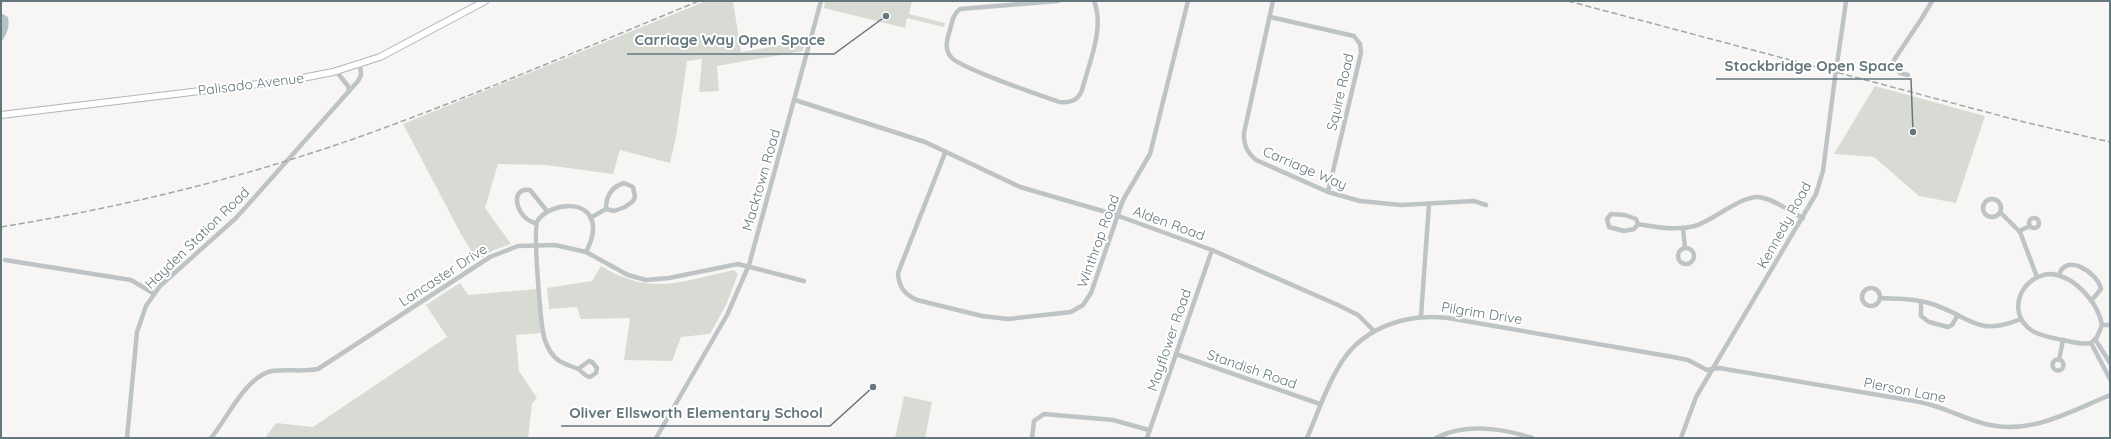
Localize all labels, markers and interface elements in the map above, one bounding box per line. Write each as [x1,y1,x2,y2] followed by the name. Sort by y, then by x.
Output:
[627,27,834,54] callout: Carriage Way Open Space
[635,30,826,49] text: Carriage Way Open Space
[1322,52,1358,132] street label: Squire Road
[1716,52,1911,79] callout: Stockbridge Open Space
[1724,56,1904,75] text: Stockbridge Open Space
[197,69,305,99] street label: Palisado Avenue
[738,127,784,233] street label: Macktown Road
[1260,142,1350,194] street label: Carriage Way
[1753,179,1815,271] street label: Kennedy Road
[141,183,253,293] street label: Hayden Station Road
[1073,192,1123,290] street label: Winthrop Road
[1131,202,1207,244] street label: Alden Road
[395,240,491,310] street label: Lancaster Drive
[1143,286,1195,394] street label: Mayflower Road
[1440,298,1524,328] street label: Pilgrim Drive
[1205,345,1299,393] street label: Standish Road
[1862,373,1948,407] street label: Pierson Lane
[561,399,830,426] callout: Oliver Ellsworth Elementary School
[569,403,823,422] text: Oliver Ellsworth Elementary School

